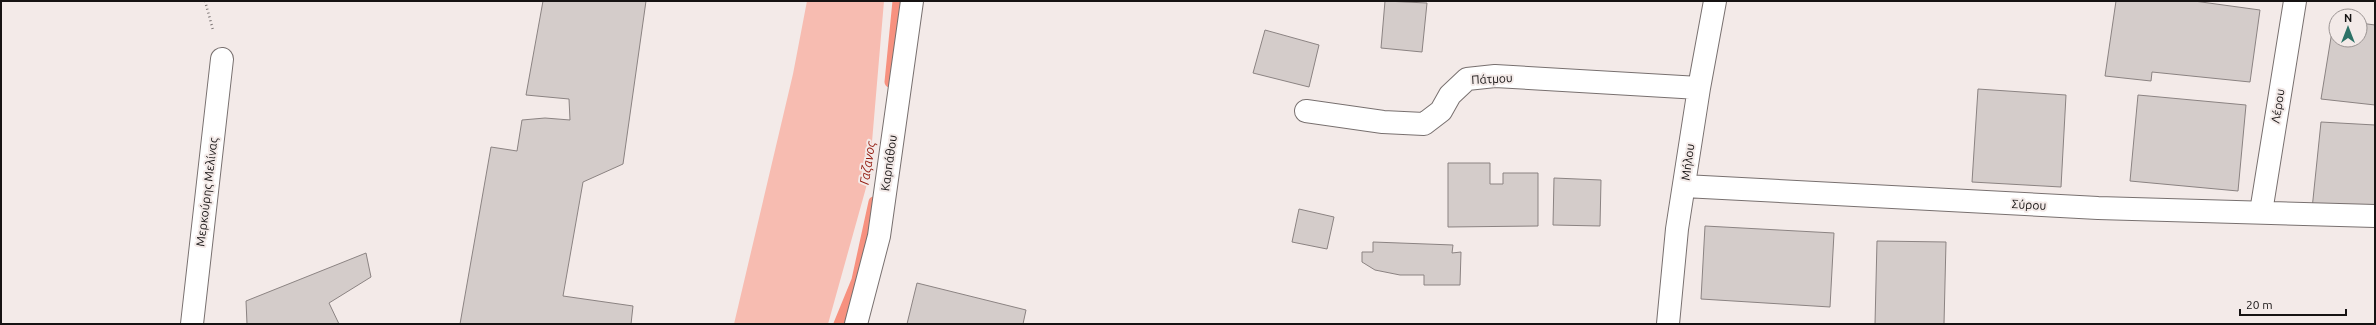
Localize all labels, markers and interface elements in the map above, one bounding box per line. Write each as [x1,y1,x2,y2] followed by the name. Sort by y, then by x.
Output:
[2328,8,2368,48] north arrow
[2344,12,2352,24] text: N
[1471,71,1513,86] street label: Πάτμου
[2268,88,2287,124] street label: Λέρου
[878,134,899,192] street label: Καρπάθου
[193,136,221,247] street label: Μερκούρης Μελίνας
[857,140,878,186] water label: Γαζανος
[1678,143,1697,181] street label: Μήλου
[2011,197,2047,212] street label: Σύρου
[2240,291,2346,317] scale bar
[2246,298,2273,311] text: 20 m

